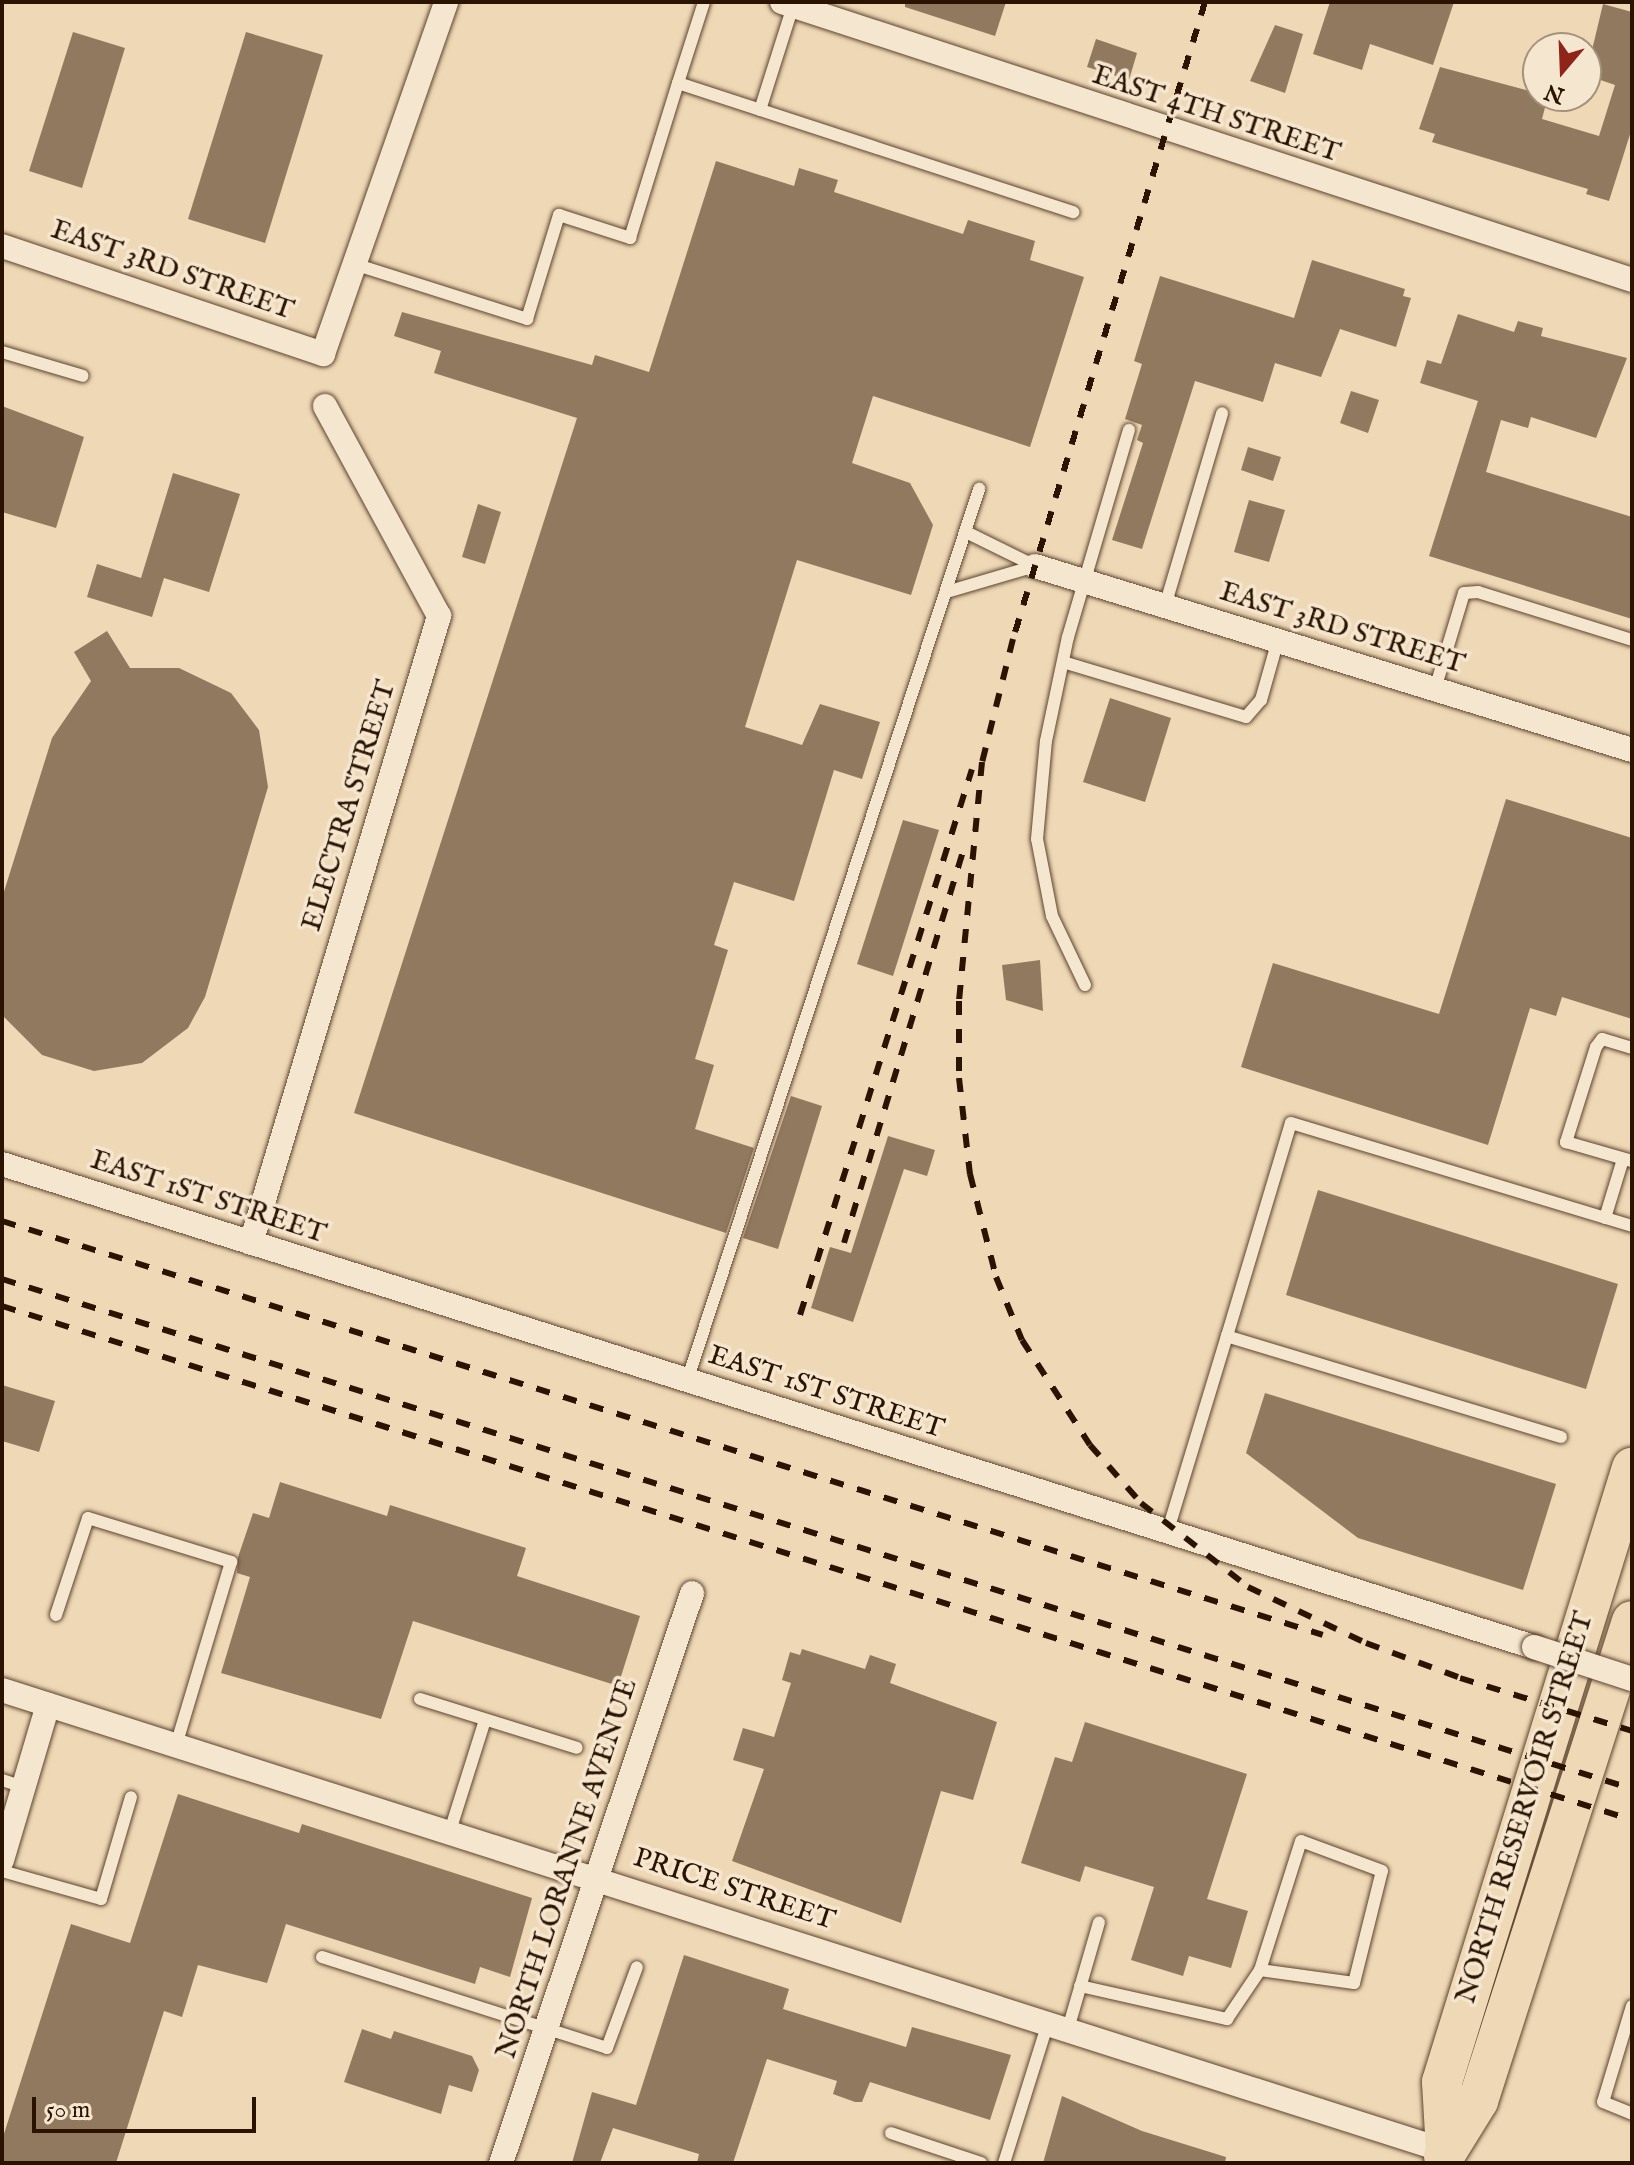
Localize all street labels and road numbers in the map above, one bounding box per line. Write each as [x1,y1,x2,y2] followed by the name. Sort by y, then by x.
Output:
[1088,59,1344,171] street label: EAST 4TH STREET
[46,214,298,328] street label: EAST 3RD STREET
[1215,576,1469,682] street label: EAST 3RD STREET
[296,677,404,935] street label: ELECTRA STREET
[86,1144,330,1252] street label: EAST 1ST STREET
[704,1339,948,1447] street label: EAST 1ST STREET
[1450,1608,1602,2008] street label: NORTH RESERVOIR STREET
[491,1675,645,2063] street label: NORTH LORANNE AVENUE
[629,1842,839,1938] street label: PRICE STREET

